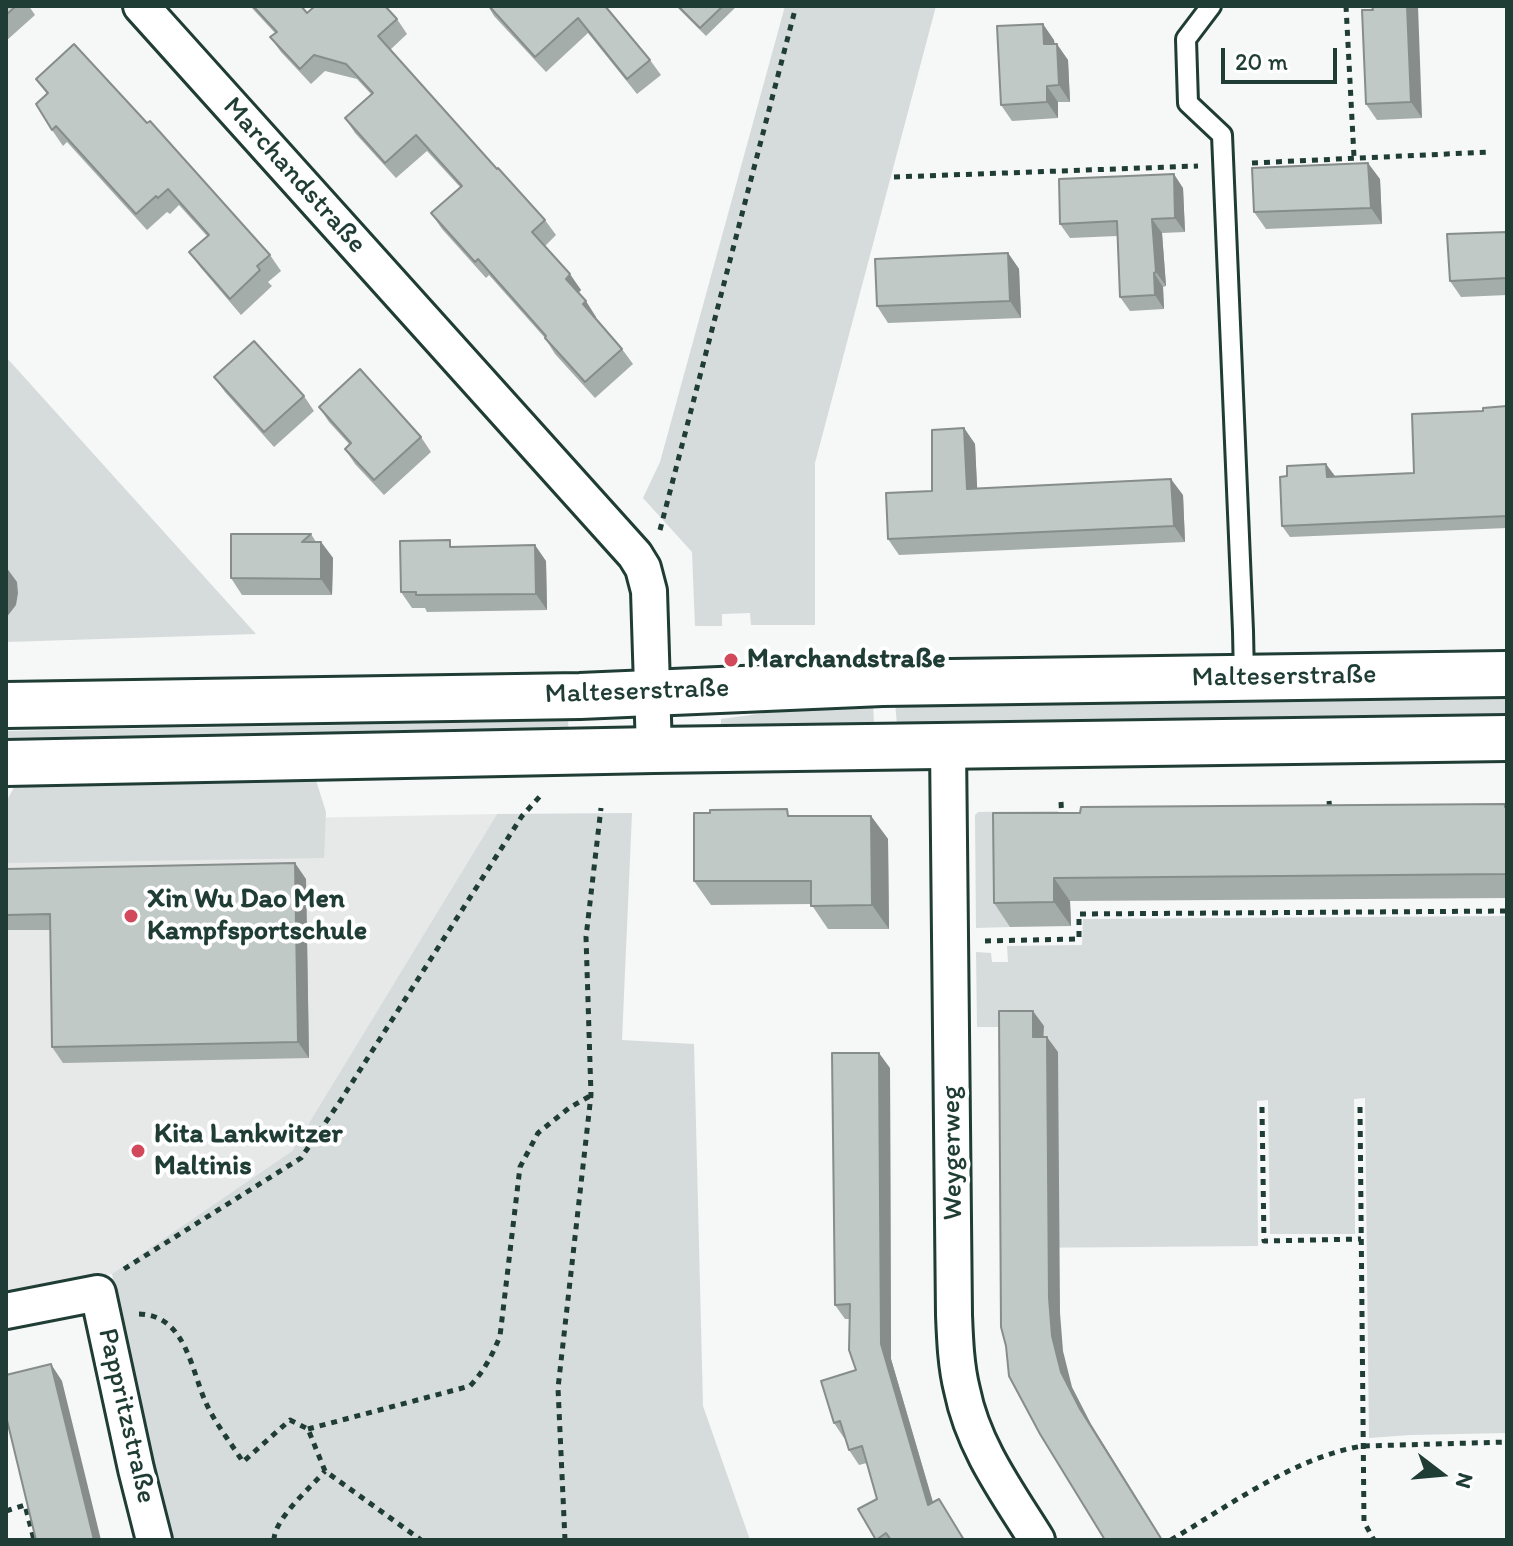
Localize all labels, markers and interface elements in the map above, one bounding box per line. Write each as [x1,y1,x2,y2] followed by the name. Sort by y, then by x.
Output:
[1225,32,1341,82] scale bar
[1235,47,1288,76] text: 20 m
[215,91,373,261] street label: Marchandstraße
[747,643,946,677] place label: Marchandstraße
[722,651,740,669] marker: Marchandstraße
[1191,659,1377,695] street label: Malteserstraße
[544,672,730,712] street label: Malteserstraße
[147,883,367,949] place label: Xin Wu Dao Men Kampfsportschule
[122,907,140,925] marker: Xin Wu Dao Men Kampfsportschule
[935,1085,971,1221] street label: Weygerweg
[154,1118,343,1184] place label: Kita Lankwitzer Maltinis
[129,1142,147,1160] marker: Kita Lankwitzer Maltinis
[90,1325,162,1507] street label: Pappritzstraße
[1401,1434,1481,1514] north arrow
[1450,1470,1480,1492] text: N

